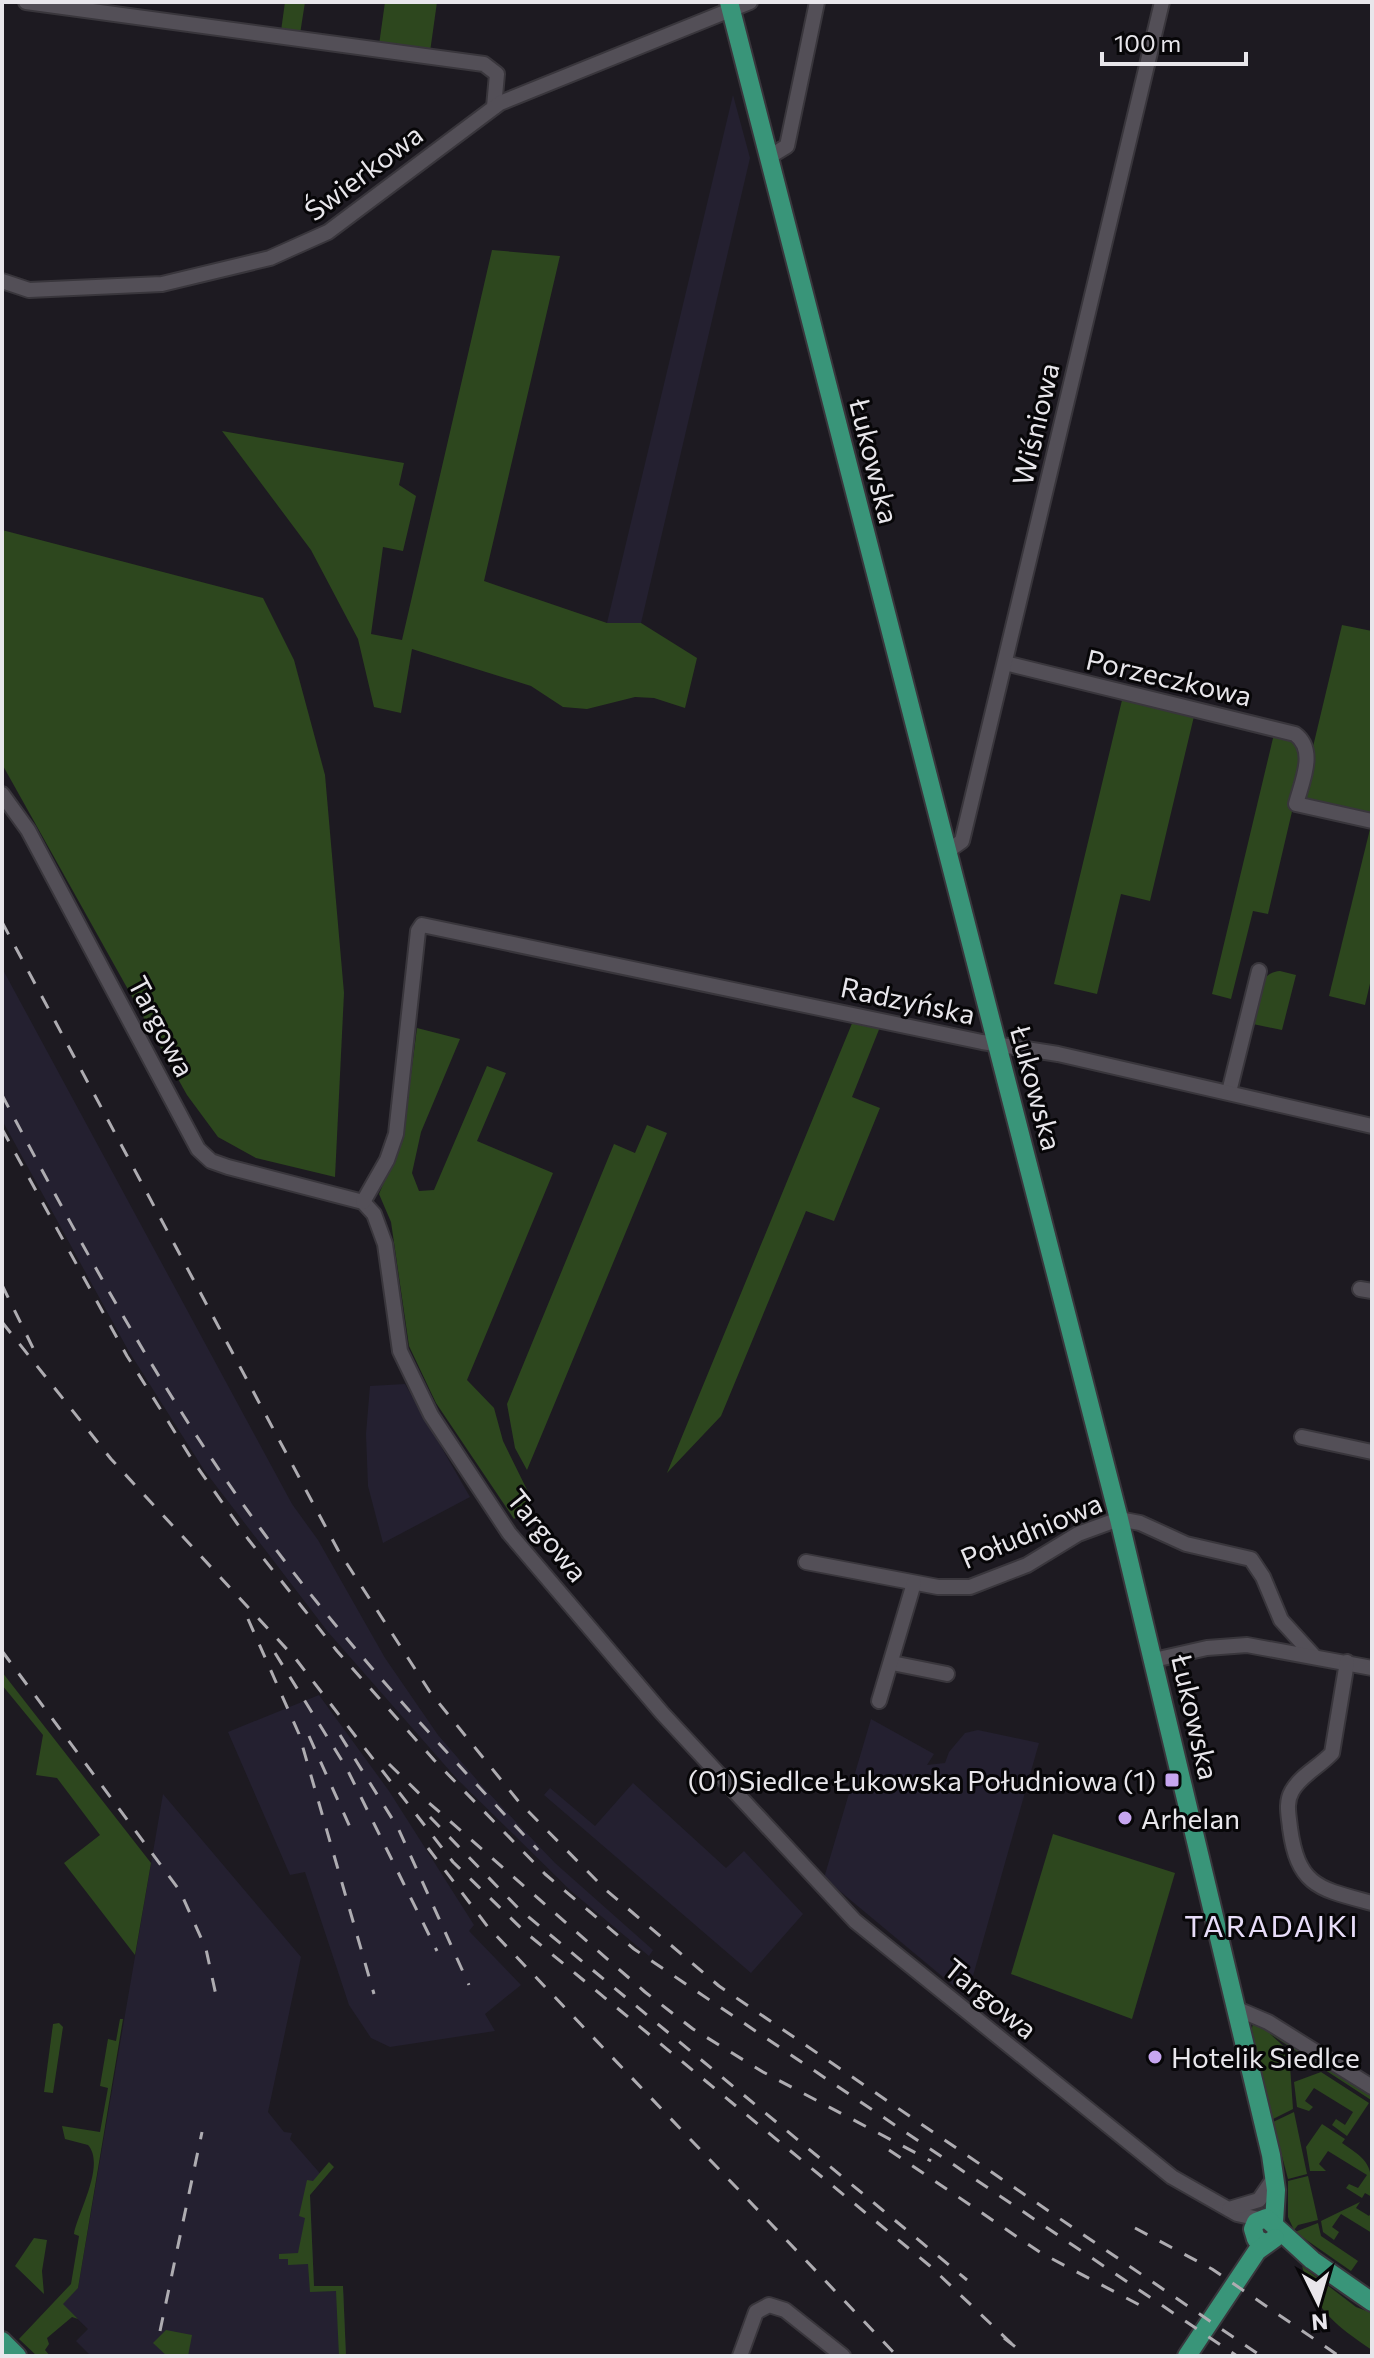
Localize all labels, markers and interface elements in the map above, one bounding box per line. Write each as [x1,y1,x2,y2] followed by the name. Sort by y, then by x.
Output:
[1102,16,1246,66] scale bar
[1114,28,1181,57] text: 100 m
[297,117,429,227] street label: Świerkowa
[1004,359,1066,489] street label: Wiśniowa
[843,394,907,527] street label: Łukowska
[1083,641,1255,713] street label: Porzeczkowa
[838,969,978,1031] street label: Radzyńska
[121,970,203,1082] street label: Targowa
[1004,1021,1070,1154] street label: Łukowska
[500,1482,596,1588] street label: Targowa
[955,1485,1107,1575] street label: Południowa
[1165,1650,1227,1783] street label: Łukowska
[688,1763,1156,1797] place label: (01)Siedlce Łukowska Południowa (1)
[1163,1771,1181,1789] marker: (01)Siedlce Łukowska Południowa (1)
[1141,1801,1240,1835] place label: Arhelan
[1116,1809,1134,1827] marker: Arhelan
[1184,1906,1360,1943] district label: TARADAJKI
[938,1950,1044,2046] street label: Targowa
[1171,2040,1360,2074] place label: Hotelik Siedlce
[1146,2048,1164,2066] marker: Hotelik Siedlce
[1278,2262,1358,2342] north arrow
[1310,2308,1329,2337] text: N

